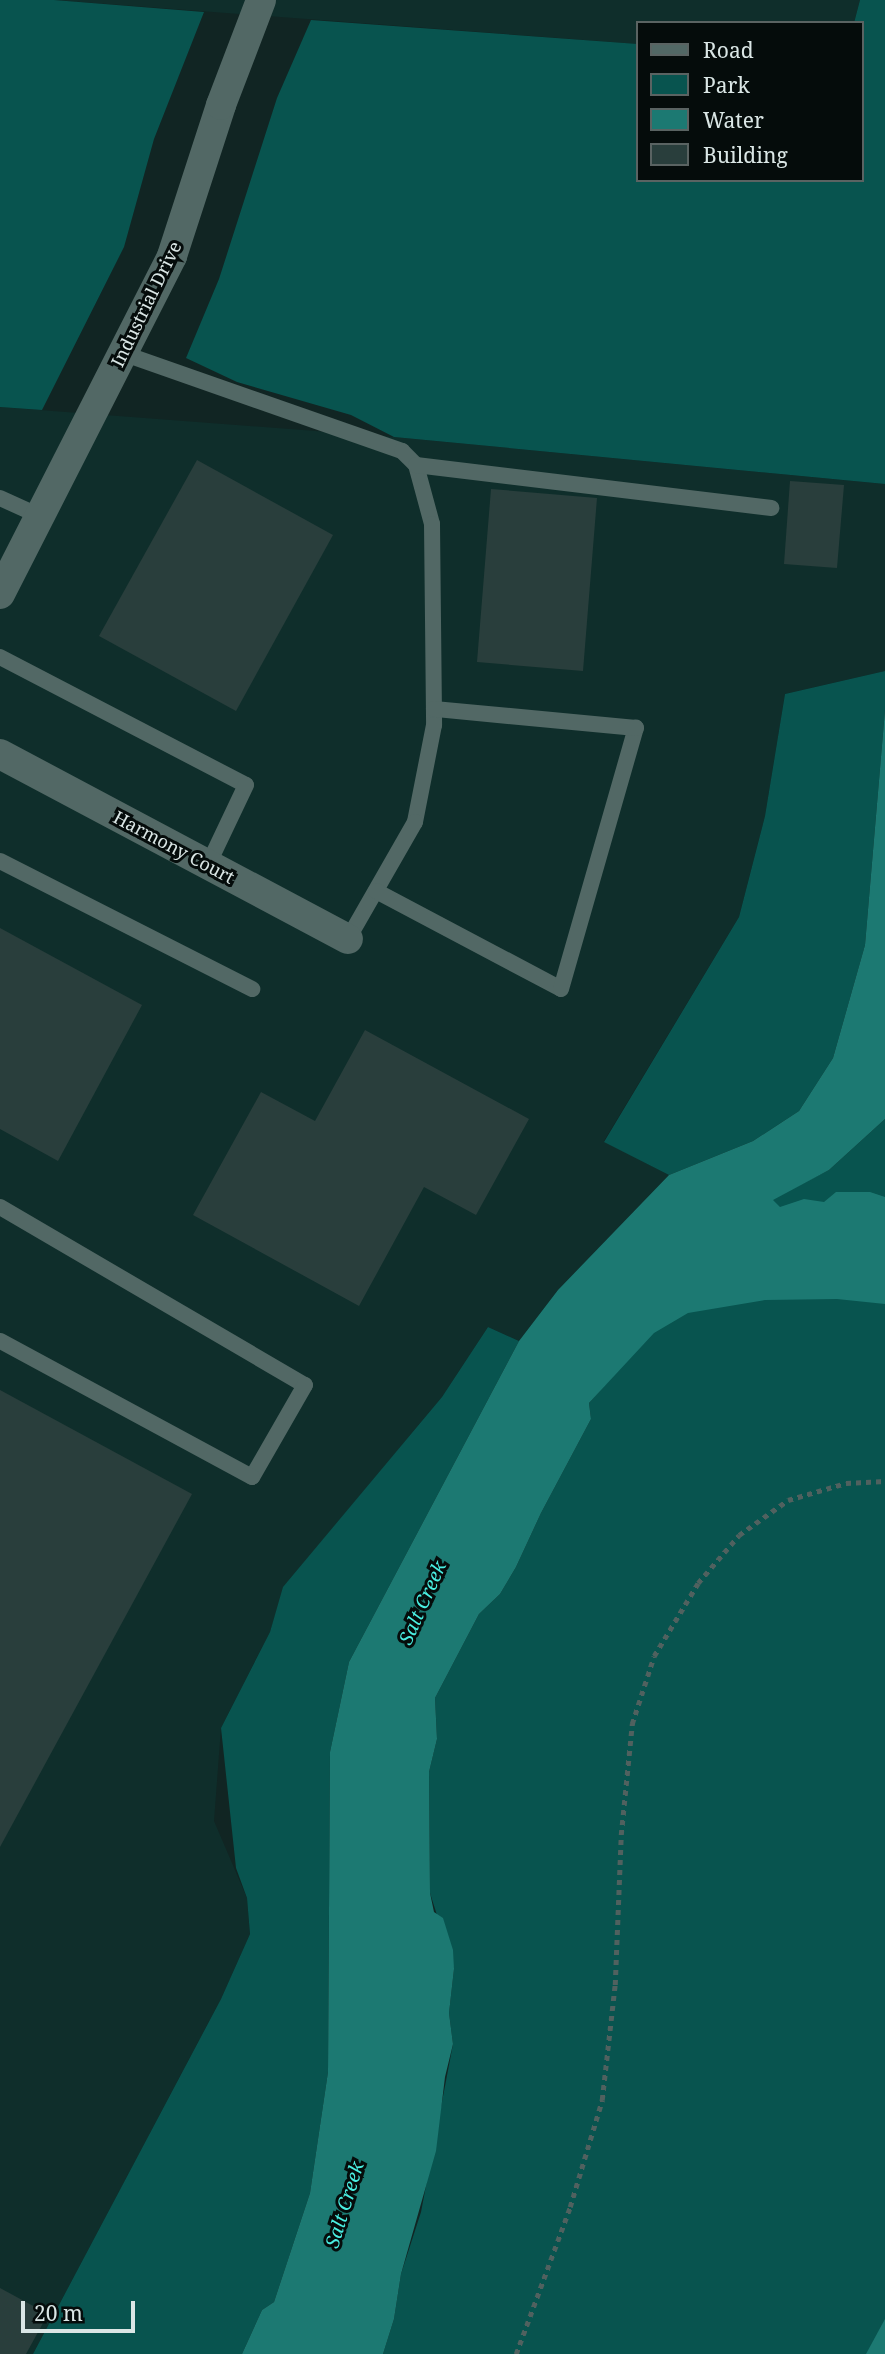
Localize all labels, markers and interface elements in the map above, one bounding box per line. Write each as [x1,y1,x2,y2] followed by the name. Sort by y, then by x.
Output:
[636,21,864,182] legend
[703,36,754,64] text: Road
[703,71,750,99] text: Park
[703,106,764,134] text: Water
[703,141,788,169] text: Building
[106,238,186,370] street label: Industrial Drive
[110,806,238,888] street label: Harmony Court
[394,1558,452,1648] water label: Salt Creek
[321,2159,369,2251] water label: Salt Creek
[24,2288,138,2332] scale bar
[34,2299,83,2327] text: 20 m

